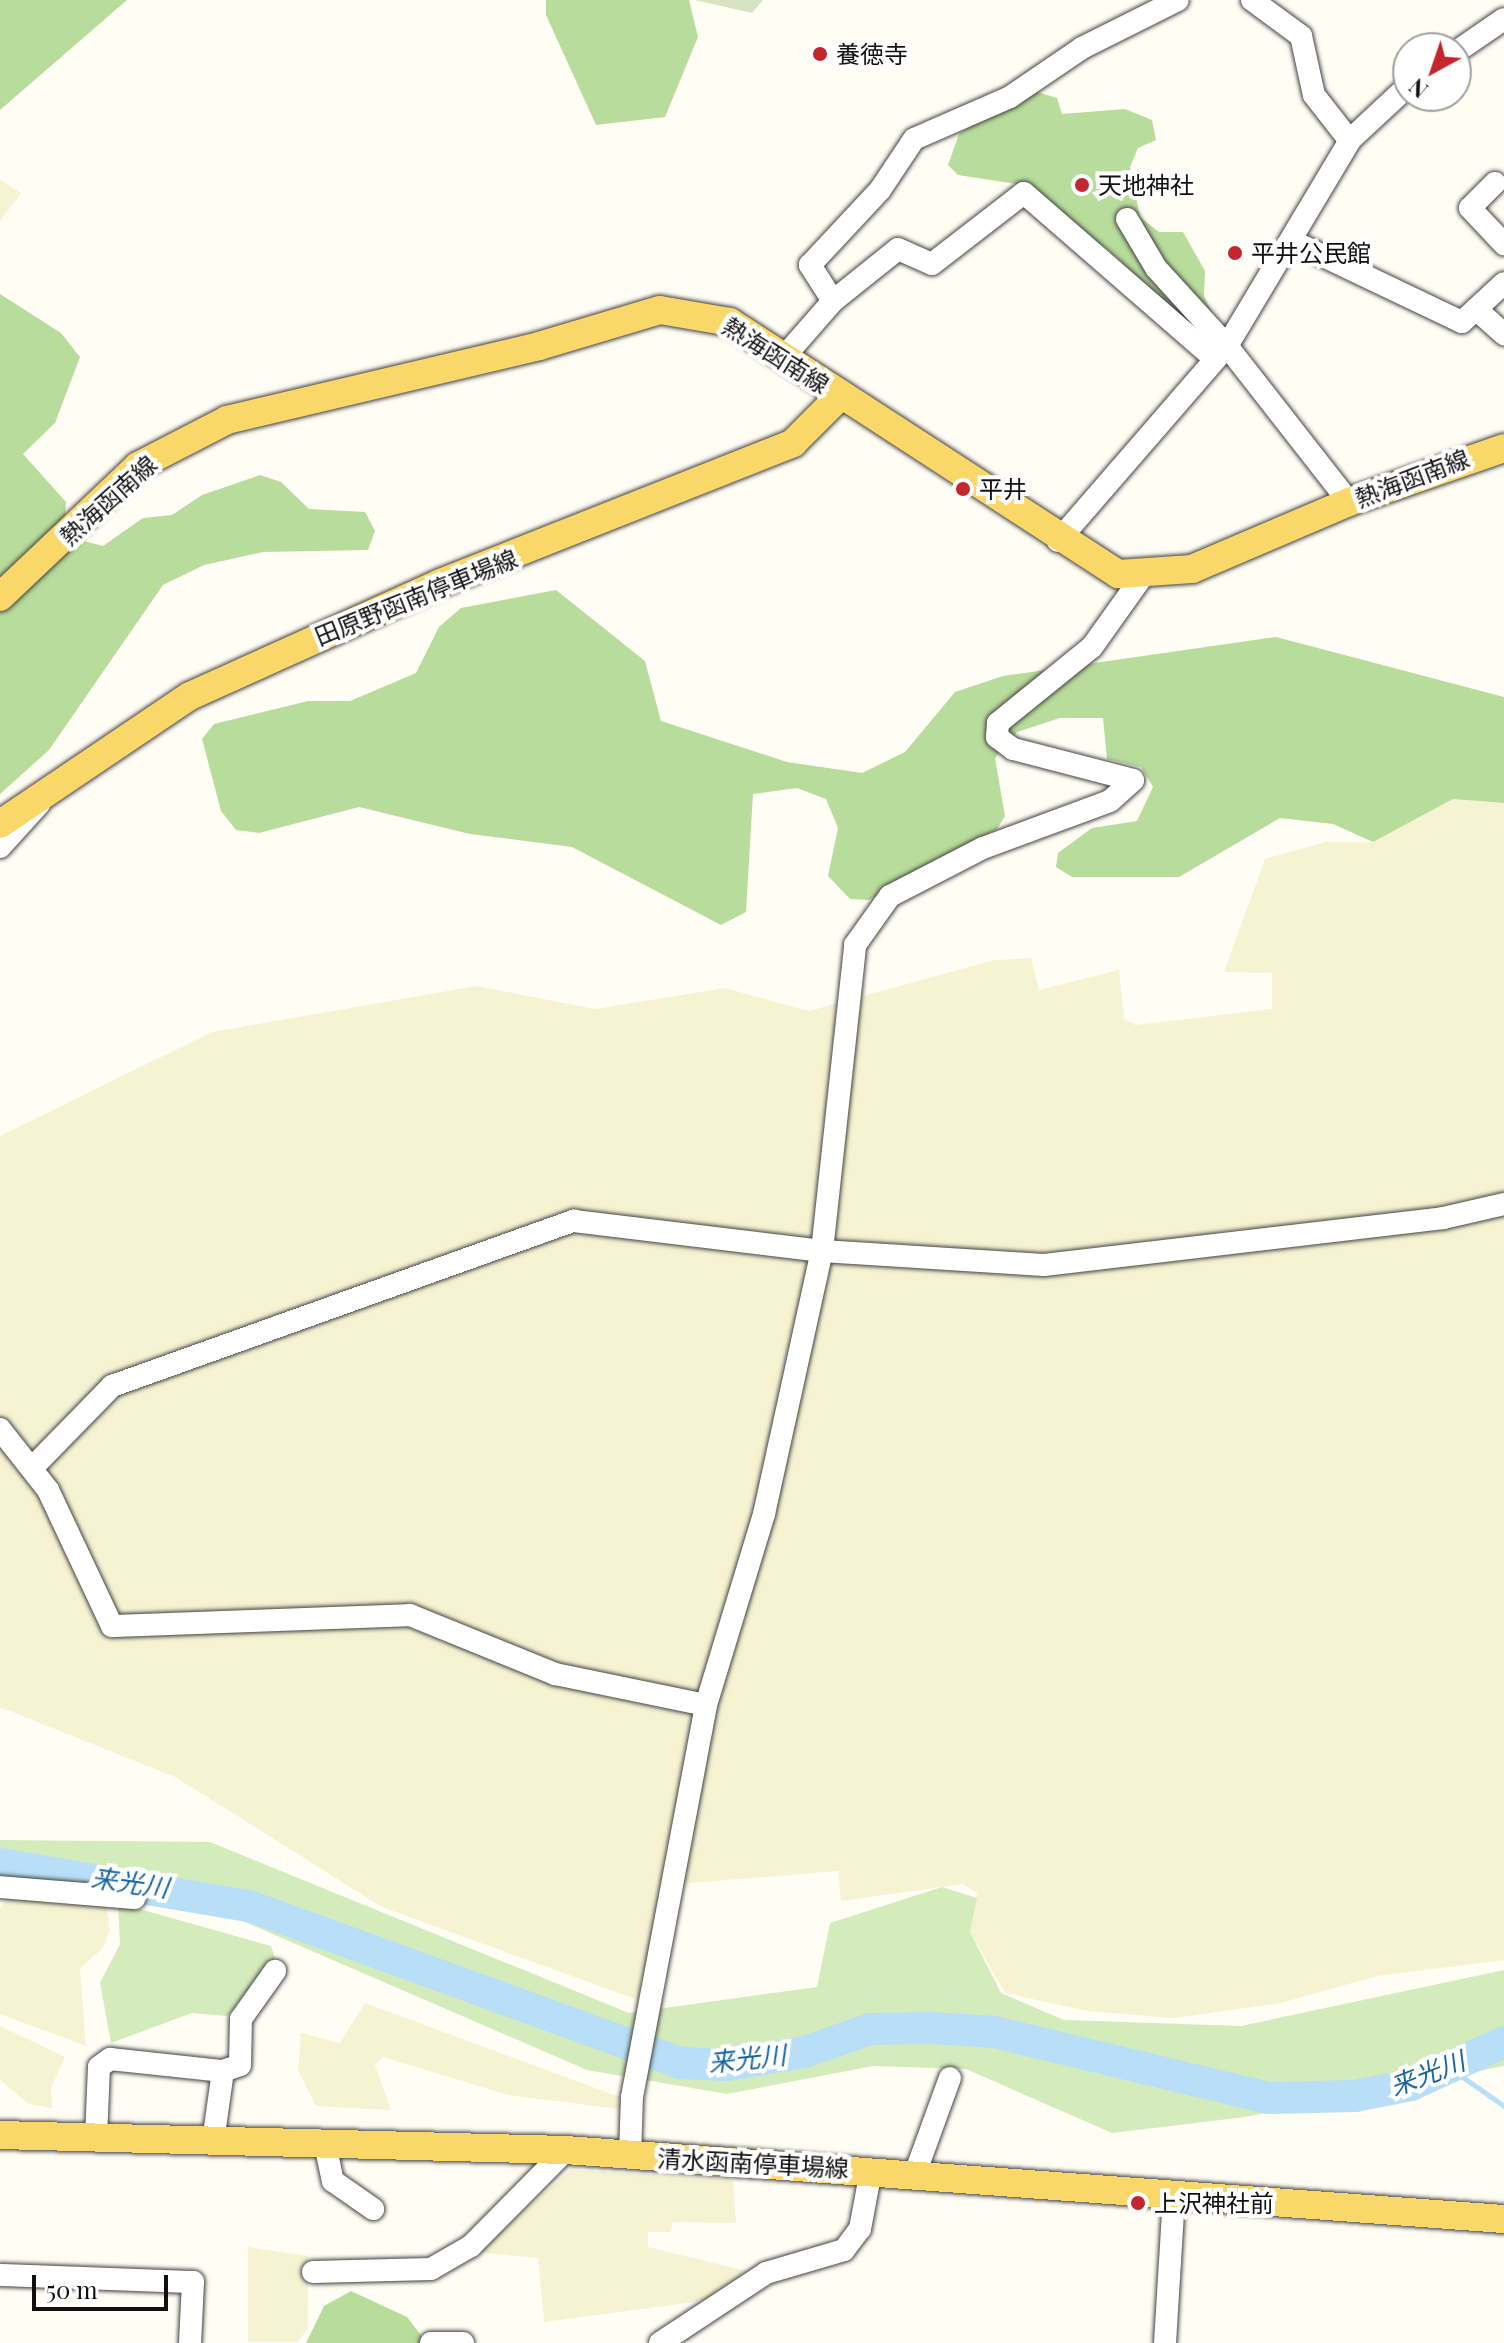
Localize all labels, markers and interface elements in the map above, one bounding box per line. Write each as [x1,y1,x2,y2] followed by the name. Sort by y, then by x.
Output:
[1392,32,1472,112] north arrow
[836,40,908,68] place label: 養徳寺
[811,45,829,63] marker: 養徳寺
[1402,72,1434,105] text: N
[1098,171,1194,199] place label: 天地神社
[1073,176,1091,194] marker: 天地神社
[1251,239,1371,267] place label: 平井公民館
[1226,244,1244,262] marker: 平井公民館
[717,311,835,399] street label: 熱海函南線
[1351,443,1473,513] street label: 熱海函南線
[54,449,162,551] street label: 熱海函南線
[979,475,1027,503] place label: 平井
[954,480,972,498] marker: 平井
[310,543,522,651] street label: 田原野函南停車場線
[89,1861,171,1903] water label: 来光川
[707,2038,787,2078] water label: 来光川
[1385,2044,1469,2102] water label: 来光川
[656,2144,850,2182] street label: 清水函南停車場線
[1154,2189,1274,2217] place label: 上沢神社前
[1129,2194,1147,2212] marker: 上沢神社前
[36,2259,172,2309] scale bar
[46,2273,98,2305] text: 50 m

